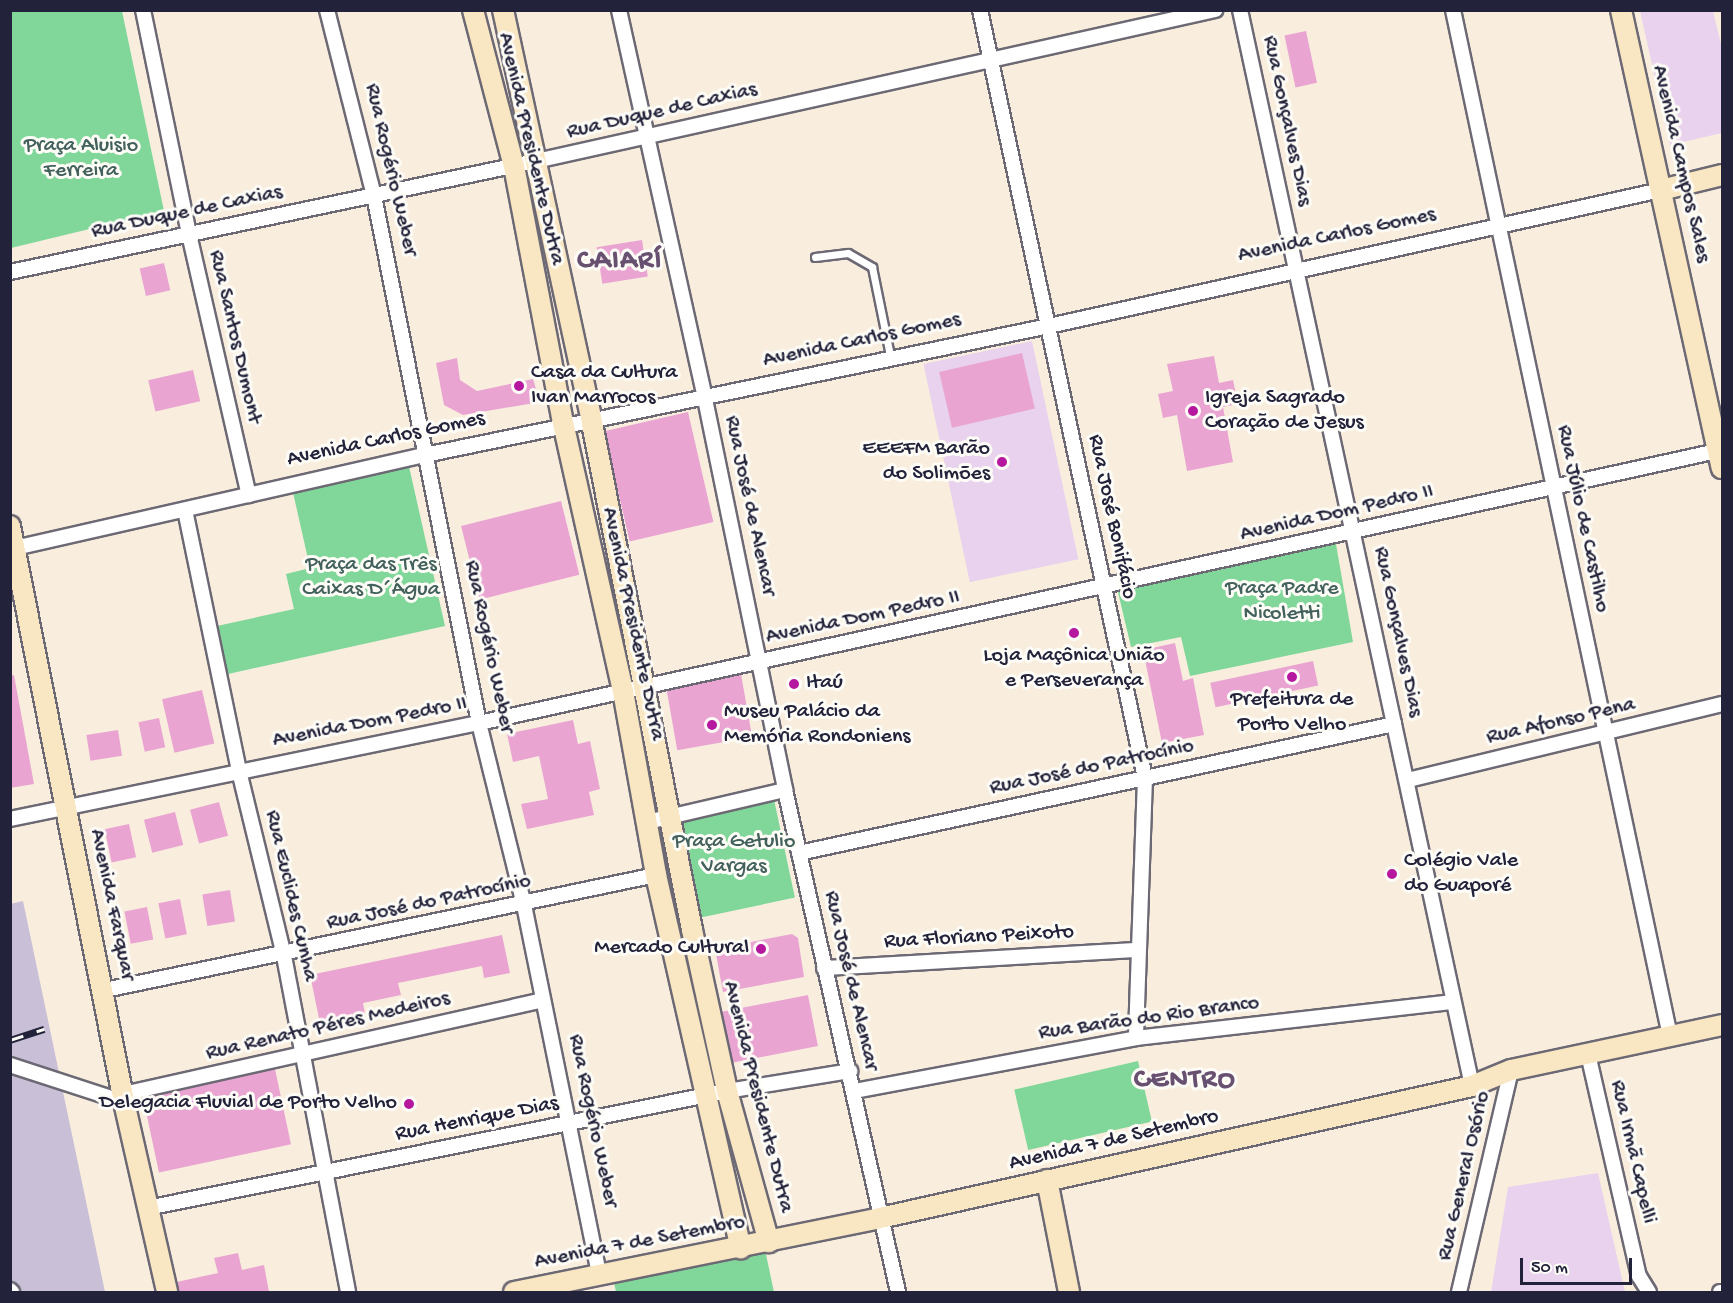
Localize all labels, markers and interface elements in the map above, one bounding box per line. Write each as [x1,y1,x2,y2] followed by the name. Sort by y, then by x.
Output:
[490,30,570,268] street label: Avenida Presidente Dutra
[1255,33,1317,209] street label: Rua Gonçalves Dias
[1644,63,1716,265] street label: Avenida Campos Sales
[564,77,760,147] street label: Rua Duque de Caxias
[357,81,423,259] street label: Rua Rogério Weber
[24,133,138,184] park label: Praça Aluisio Ferreira
[89,180,285,246] street label: Rua Duque de Caxias
[1236,202,1438,270] street label: Avenida Carlos Gomes
[577,245,663,279] district label: CAIARÍ
[201,248,267,426] street label: Rua Santos Dumont
[761,307,963,375] street label: Avenida Carlos Gomes
[531,360,677,412] place label: Casa da Cultura Ivan Marrocos
[512,379,526,393] marker: Casa da Cultura Ivan Marrocos
[1205,385,1364,436] place label: Igreja Sagrado Coração de Jesus
[1186,404,1200,418] marker: Igreja Sagrado Coração de Jesus
[285,406,487,474] street label: Avenida Carlos Gomes
[717,413,781,599] street label: Rua José de Alencar
[1549,423,1615,615] street label: Rua Júlio de Castilho
[1081,432,1141,602] street label: Rua José Bonifácio
[862,436,990,488] place label: EEEFM Barão do Solimões
[995,455,1009,469] marker: EEEFM Barão do Solimões
[1238,479,1436,549] street label: Avenida Dom Pedro II
[594,505,670,743] street label: Avenida Presidente Dutra
[1366,544,1428,720] street label: Rua Gonçalves Dias
[302,552,440,604] park label: Praça das Três Caixas D´Água
[457,558,519,736] street label: Rua Rogério Weber
[1225,576,1339,628] park label: Praça Padre Nicoletti
[764,585,962,651] street label: Avenida Dom Pedro II
[1067,626,1081,640] marker: Loja Maçônica União e Perseverança
[983,643,1165,694] place label: Loja Maçônica União e Perseverança
[1285,670,1299,684] marker: Prefeitura de Porto Velho
[806,671,843,697] place label: Itaú
[787,677,801,691] marker: Itaú
[1231,687,1353,738] place label: Prefeitura de Porto Velho
[271,691,469,755] street label: Avenida Dom Pedro II
[1484,692,1638,752] street label: Rua Afonso Pena
[724,699,910,750] place label: Museu Palácio da Memória Rondoniens
[705,718,719,732] marker: Museu Palácio da Memória Rondoniens
[988,733,1196,803] street label: Rua José do Patrocínio
[257,808,323,984] street label: Rua Euclides Cunha
[82,827,140,983] street label: Avenida Farquar
[673,829,795,880] park label: Praça Getulio Vargas
[1404,848,1518,900] place label: Colégio Vale do Guaporé
[1385,867,1399,881] marker: Colégio Vale do Guaporé
[325,868,533,938] street label: Rua José do Patrocínio
[816,889,884,1073] street label: Rua José de Alencar
[883,920,1075,956] street label: Rua Floriano Peixoto
[594,936,749,962] place label: Mercado Cultural
[754,942,768,956] marker: Mercado Cultural
[715,979,799,1215] street label: Avenida Presidente Dutra
[204,986,452,1068] street label: Rua Renato Péres Medeiros
[1037,990,1261,1048] street label: Rua Barão do Rio Branco
[561,1032,623,1210] street label: Rua Rogério Weber
[1134,1064,1236,1098] district label: CENTRO
[1603,1078,1661,1226] street label: Rua Irmã Capelli
[1433,1089,1497,1263] street label: Rua General Osório
[99,1091,397,1117] place label: Delegacia Fluvial de Porto Velho
[393,1091,561,1149] street label: Rua Henrique Dias
[402,1097,416,1111] marker: Delegacia Fluvial de Porto Velho
[1007,1104,1221,1178] street label: Avenida 7 de Setembro
[532,1210,748,1276] street label: Avenida 7 de Setembro
[1523,1246,1636,1284] scale bar
[1531,1258,1568,1279] text: 50 m

